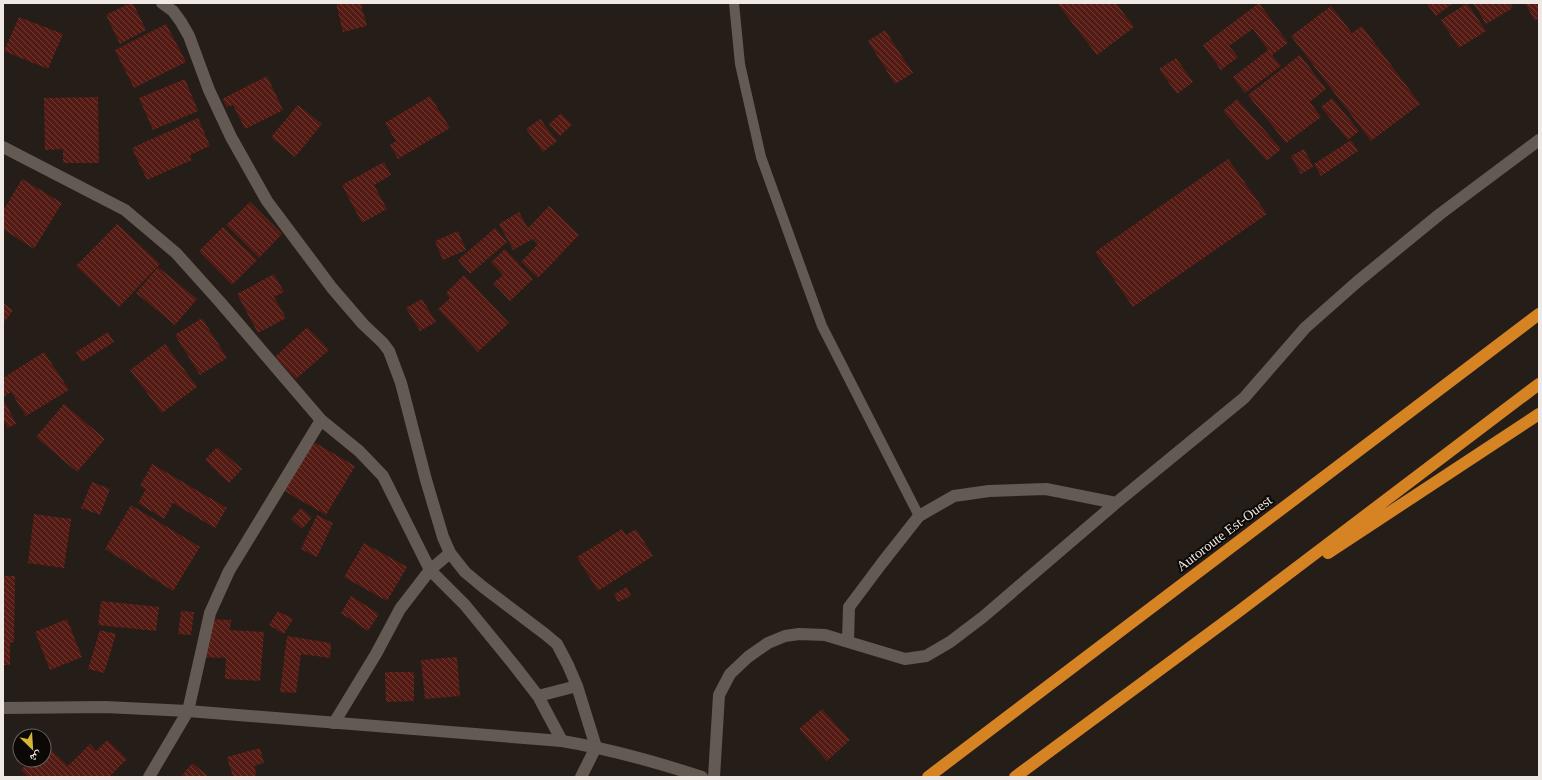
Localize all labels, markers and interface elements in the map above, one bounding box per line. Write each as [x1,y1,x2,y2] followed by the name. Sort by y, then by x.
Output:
[1174,493,1275,574] street label: Autoroute Est-Ouest
[12,728,52,768] north arrow
[27,747,44,765] text: ش

